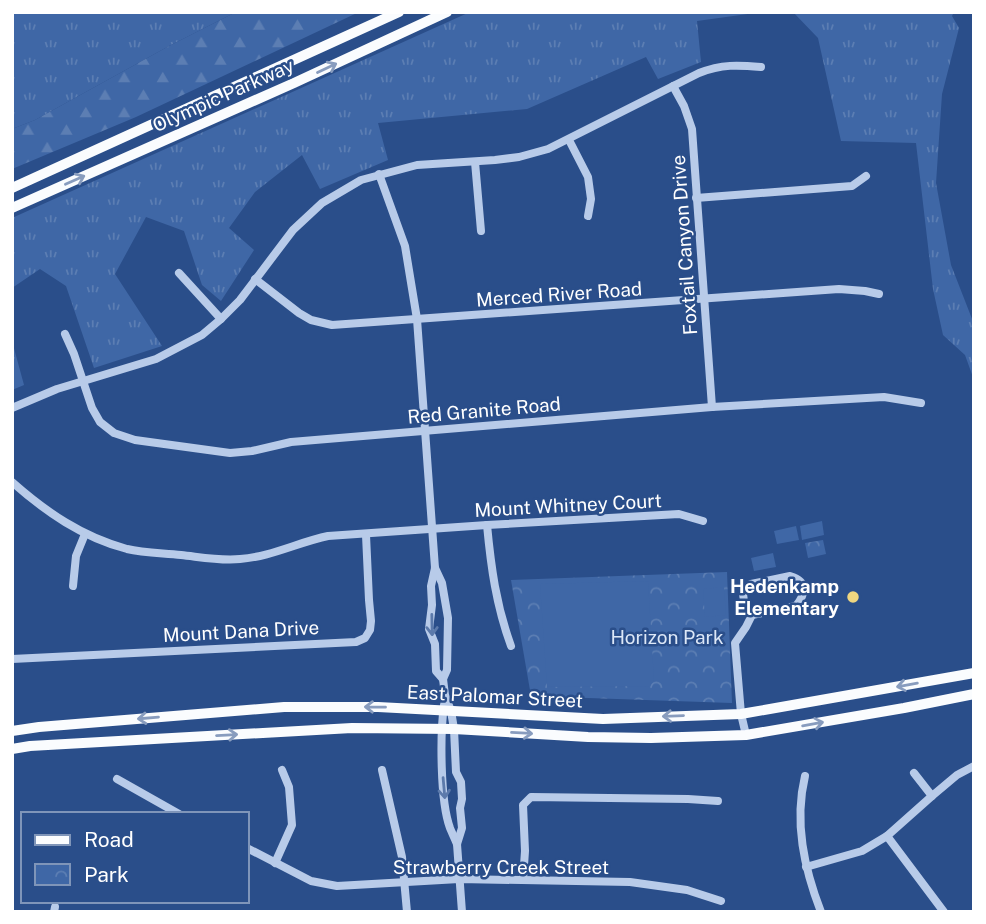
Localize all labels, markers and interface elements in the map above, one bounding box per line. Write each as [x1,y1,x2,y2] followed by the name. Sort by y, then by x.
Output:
[149,54,297,136] street label: Olympic Parkway
[316,61,337,74] one-way arrow
[667,154,701,336] street label: Foxtail Canyon Drive
[63,173,85,186] one-way arrow
[475,277,643,311] street label: Merced River Road
[406,392,562,428] street label: Red Granite Road
[474,489,662,521] street label: Mount Whitney Court
[730,575,839,619] place label: Hedenkamp Elementary
[845,589,861,605] marker: Hedenkamp Elementary
[425,613,439,636] one-way arrow
[162,616,320,646] street label: Mount Dana Drive
[610,626,724,648] park label: Horizon Park
[896,679,918,692] one-way arrow
[406,680,584,712] street label: East Palomar Street
[363,700,386,714] one-way arrow
[662,710,685,723] one-way arrow
[137,712,159,725] one-way arrow
[801,717,824,730] one-way arrow
[510,727,533,740] one-way arrow
[215,728,238,741] one-way arrow
[438,776,451,798] one-way arrow
[21,812,248,903] legend
[84,827,134,852] text: Road
[393,856,609,878] street label: Strawberry Creek Street
[84,862,129,887] text: Park

